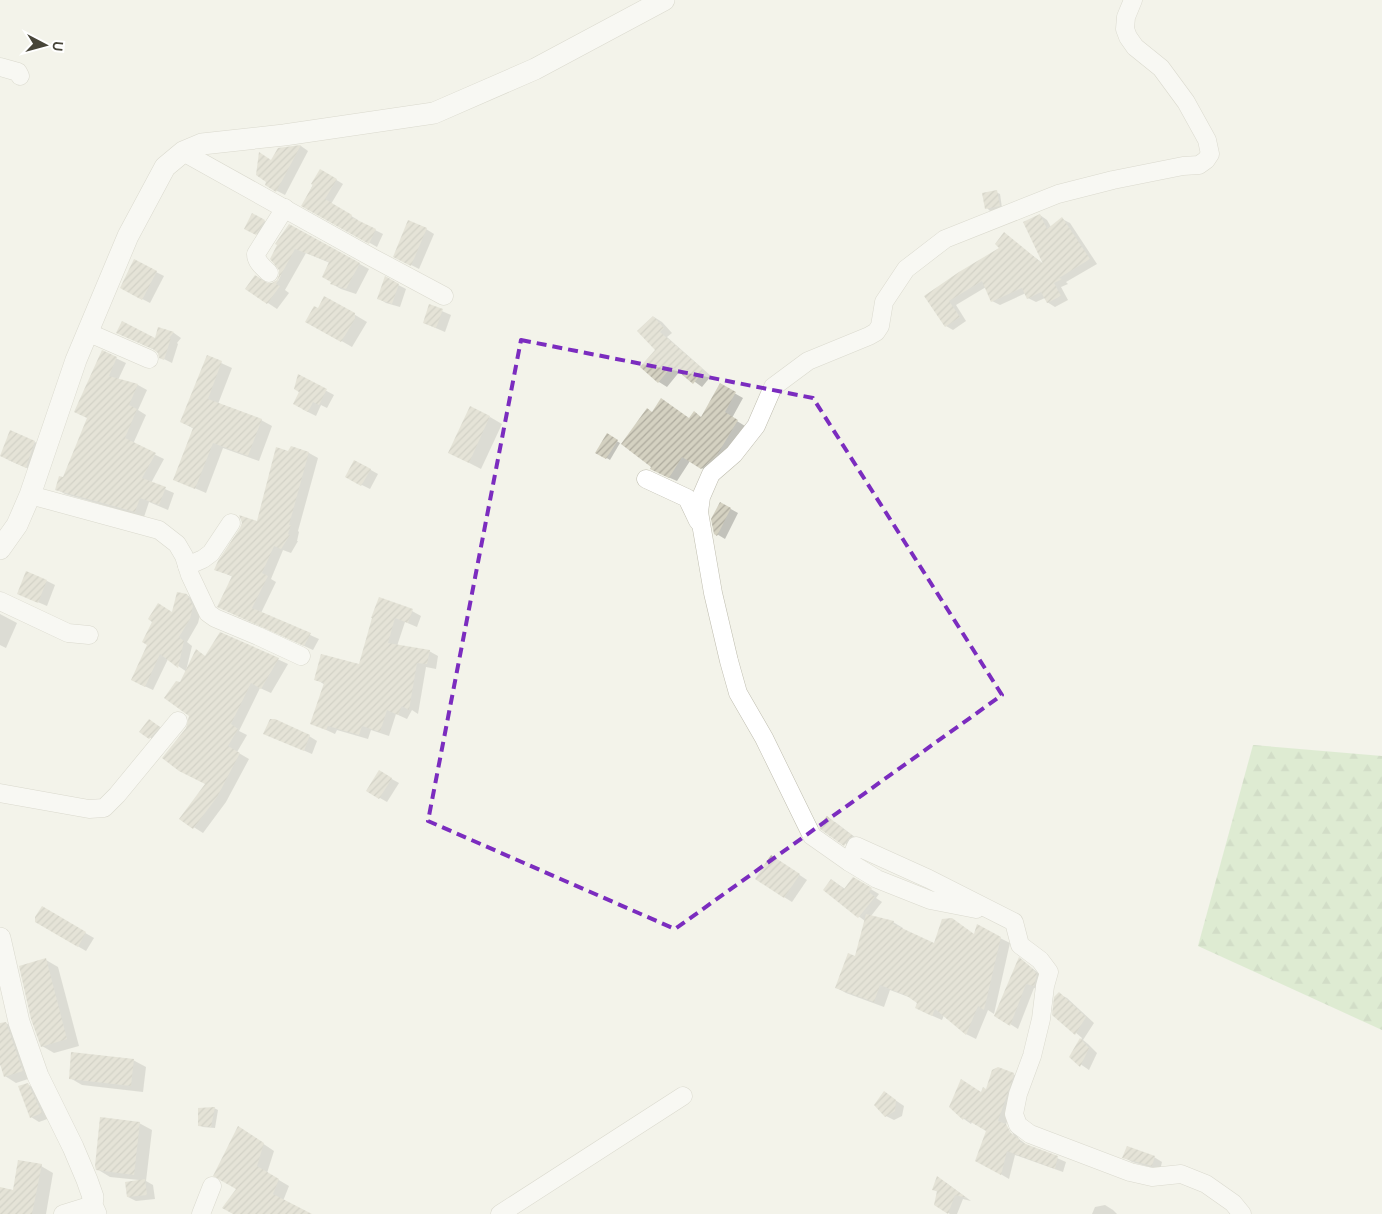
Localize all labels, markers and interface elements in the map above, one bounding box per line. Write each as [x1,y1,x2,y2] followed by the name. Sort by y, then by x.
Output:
[20,20,70,70] north arrow
[48,40,67,52] text: U

